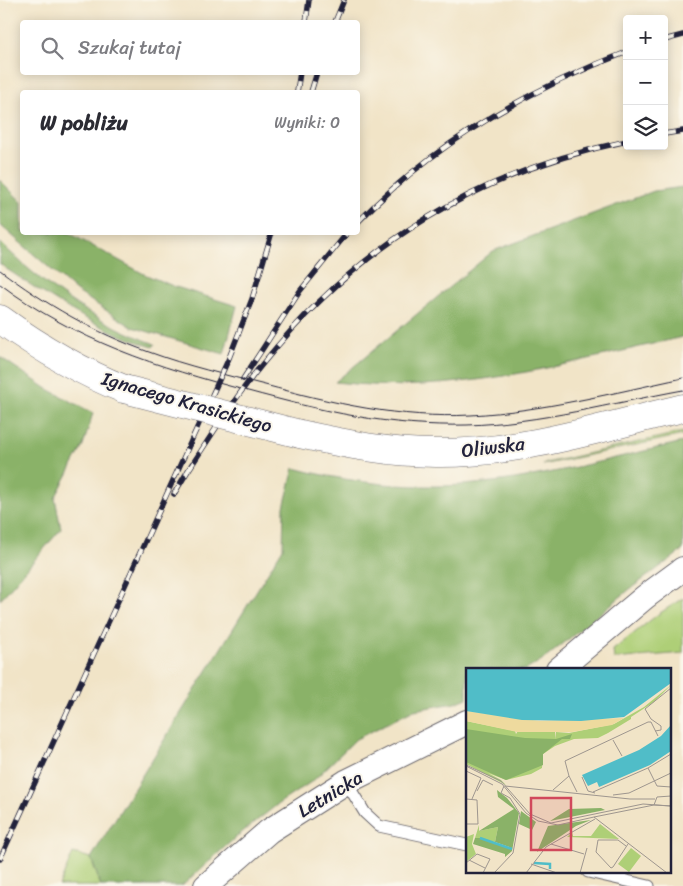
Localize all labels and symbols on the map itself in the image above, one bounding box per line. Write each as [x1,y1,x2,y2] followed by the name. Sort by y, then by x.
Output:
[97,362,276,442] street label: Ignacego Krasickiego
[459,427,527,467] street label: Oliwska
[466,668,670,874] inset map
[291,761,370,827] street label: Letnicka

